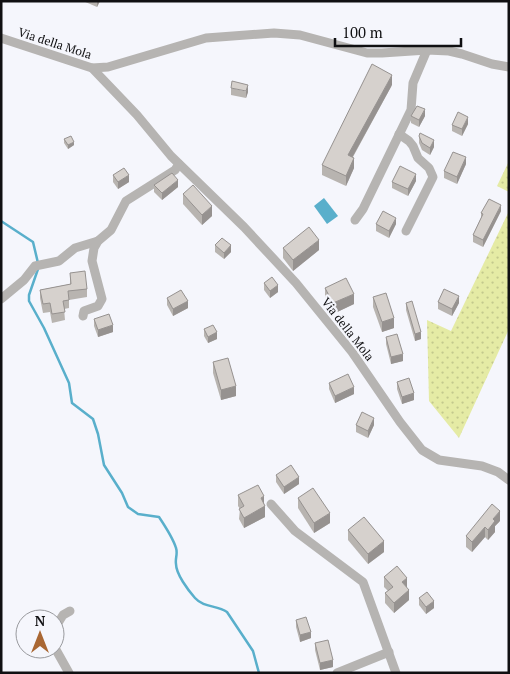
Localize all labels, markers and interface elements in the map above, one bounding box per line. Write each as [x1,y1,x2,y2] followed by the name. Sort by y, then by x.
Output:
[335,15,461,47] scale bar
[342,22,383,42] text: 100 m
[16,24,94,62] street label: Via della Mola
[319,294,377,364] street label: Via della Mola
[15,609,65,659] north arrow
[35,611,46,630] text: N

